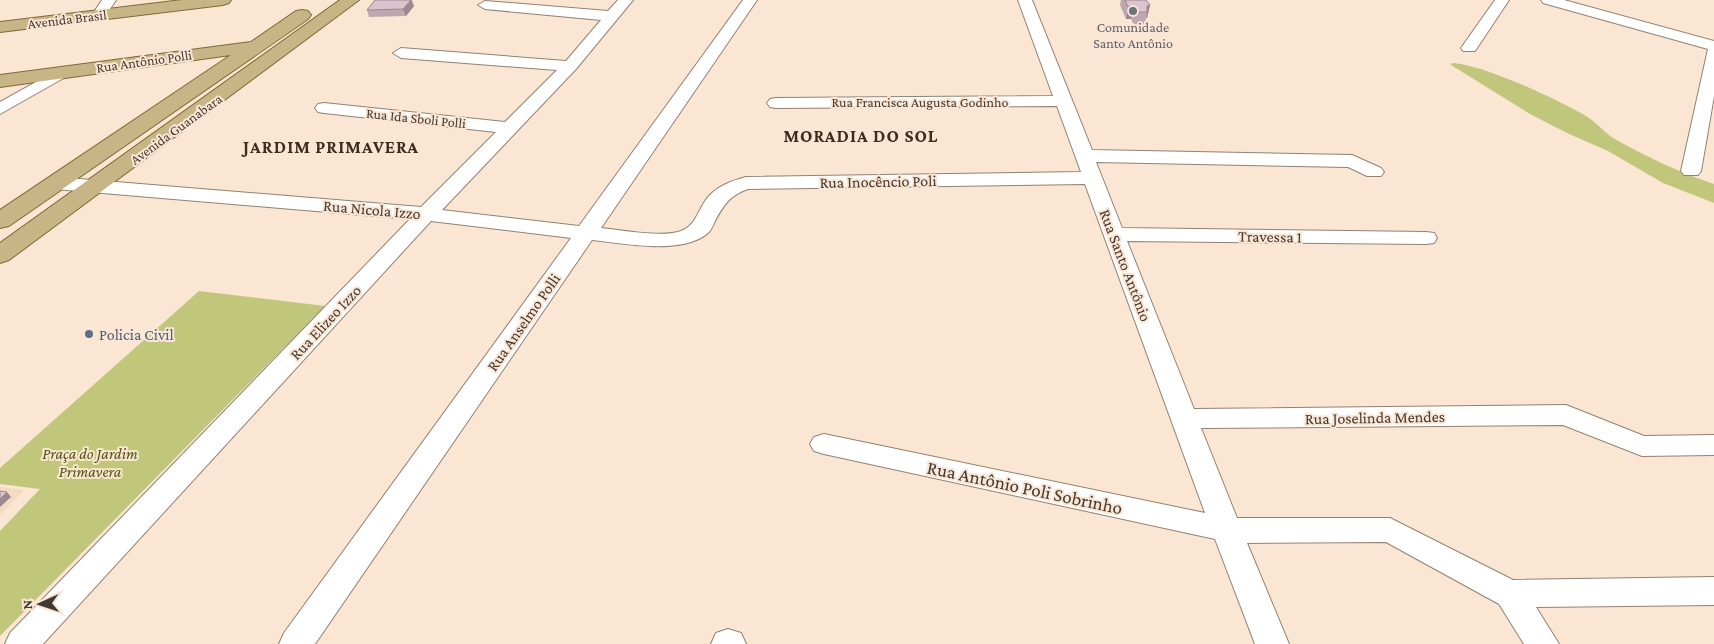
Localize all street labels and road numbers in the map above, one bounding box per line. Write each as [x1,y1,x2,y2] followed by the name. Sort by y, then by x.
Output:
[27,6,108,32] street label: Avenida Brasil
[95,46,193,76] street label: Rua Antônio Polli
[127,90,225,168] street label: Avenida Guanabara
[832,94,1009,110] street label: Rua Francisca Augusta Godinho
[365,105,467,131] street label: Rua Ida Sboli Polli
[819,172,937,191] street label: Rua Inocêncio Poli
[323,197,421,222] street label: Rua Nicola Izzo
[1096,207,1155,324] street label: Rua Santo Antônio
[1238,227,1302,246] street label: Travessa 1
[484,270,563,374] street label: Rua Anselmo Polli
[287,281,364,363] street label: Rua Elizeo Izzo
[1305,408,1445,428] street label: Rua Joselinda Mendes
[925,457,1125,518] street label: Rua Antônio Poli Sobrinho

